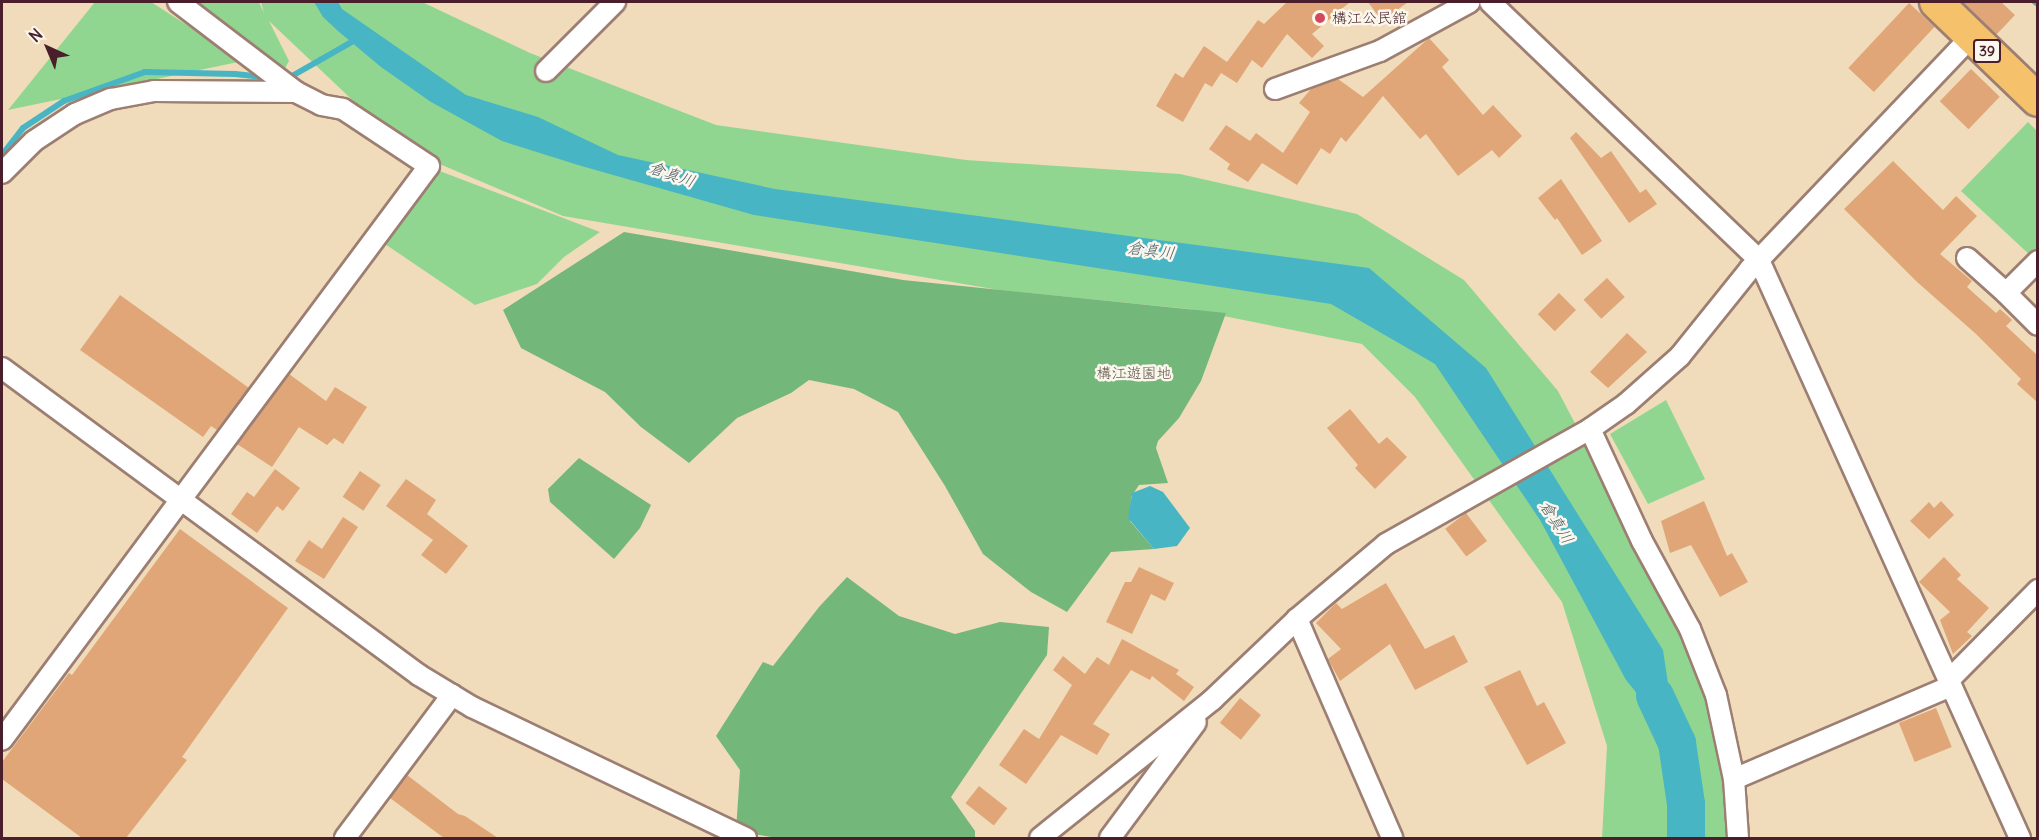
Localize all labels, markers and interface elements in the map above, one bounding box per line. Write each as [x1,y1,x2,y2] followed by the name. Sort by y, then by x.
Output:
[1332,9,1407,27] place label: 構江公民舘
[1313,11,1327,25] marker: 構江公民舘
[18,18,78,78] north arrow
[25,24,46,46] text: N
[1972,40,2002,62] road number: 39
[646,157,698,191] water label: 倉真川
[1126,238,1176,262] water label: 倉真川
[1097,364,1171,382] park label: 構江遊園地
[1536,497,1578,547] water label: 倉真川

